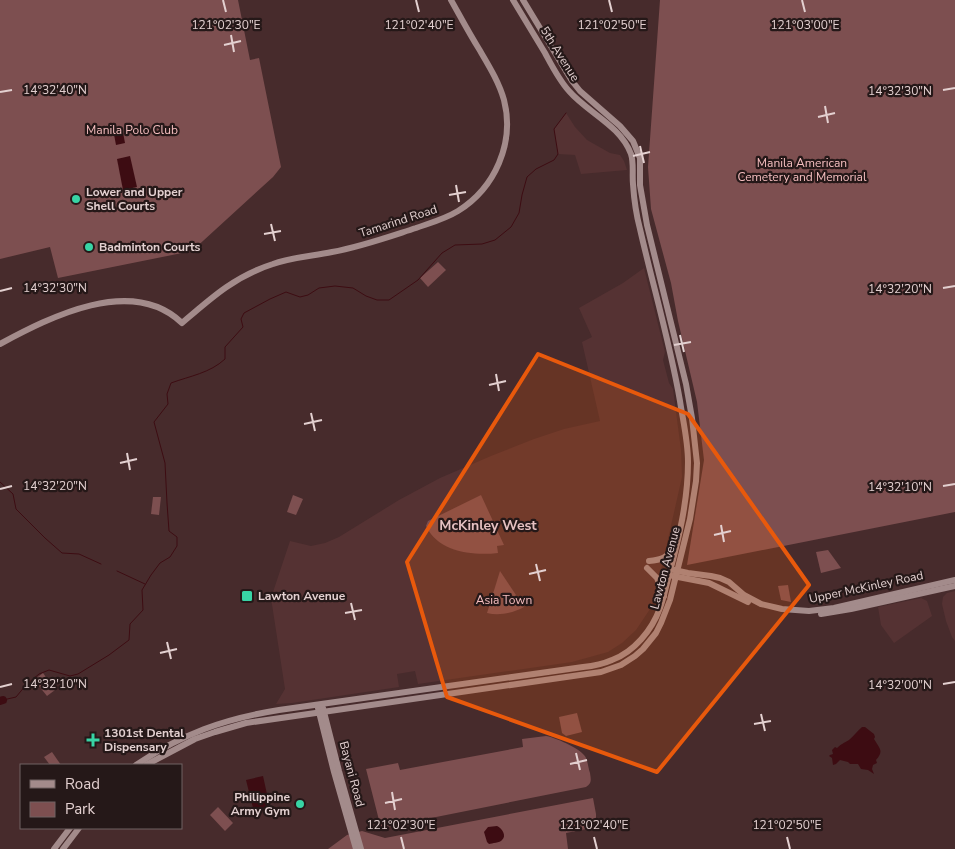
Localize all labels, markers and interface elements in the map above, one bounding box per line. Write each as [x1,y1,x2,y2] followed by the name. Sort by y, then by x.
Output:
[191,17,261,33] text: 121°02'30"E
[384,17,454,33] text: 121°02'40"E
[577,17,647,33] text: 121°02'50"E
[770,17,840,33] text: 121°03'00"E
[537,23,583,85] street label: 5th Avenue
[23,82,87,98] text: 14°32'40"N
[868,83,932,99] text: 14°32'30"N
[86,122,178,138] park label: Manila Polo Club
[738,155,867,185] park label: Manila American Cemetery and Memorial
[86,184,183,214] place label: Lower and Upper Shell Courts
[70,193,82,205] marker: Lower and Upper Shell Courts
[357,201,439,241] street label: Tamarind Road
[99,239,201,255] place label: Badminton Courts
[83,241,95,253] marker: Badminton Courts
[23,280,87,296] text: 14°32'30"N
[868,281,932,297] text: 14°32'20"N
[23,478,87,494] text: 14°32'20"N
[868,479,932,495] text: 14°32'10"N
[439,516,537,535] district label: McKinley West
[646,525,684,611] street label: Lawton Avenue
[807,567,925,607] street label: Upper McKinley Road
[258,588,346,604] place label: Lawton Avenue
[240,589,254,603] marker: Lawton Avenue
[476,592,532,608] park label: Asia Town
[23,676,87,692] text: 14°32'10"N
[868,677,932,693] text: 14°32'00"N
[104,725,184,755] place label: 1301st Dental Dispensary
[86,733,100,747] marker: 1301st Dental Dispensary
[336,739,368,809] street label: Bayani Road
[20,764,182,829] legend
[65,774,100,794] text: Road
[231,789,290,819] place label: Philippine Army Gym
[294,798,306,810] marker: Philippine Army Gym
[65,799,95,819] text: Park
[366,817,436,833] text: 121°02'30"E
[559,817,629,833] text: 121°02'40"E
[752,817,822,833] text: 121°02'50"E

